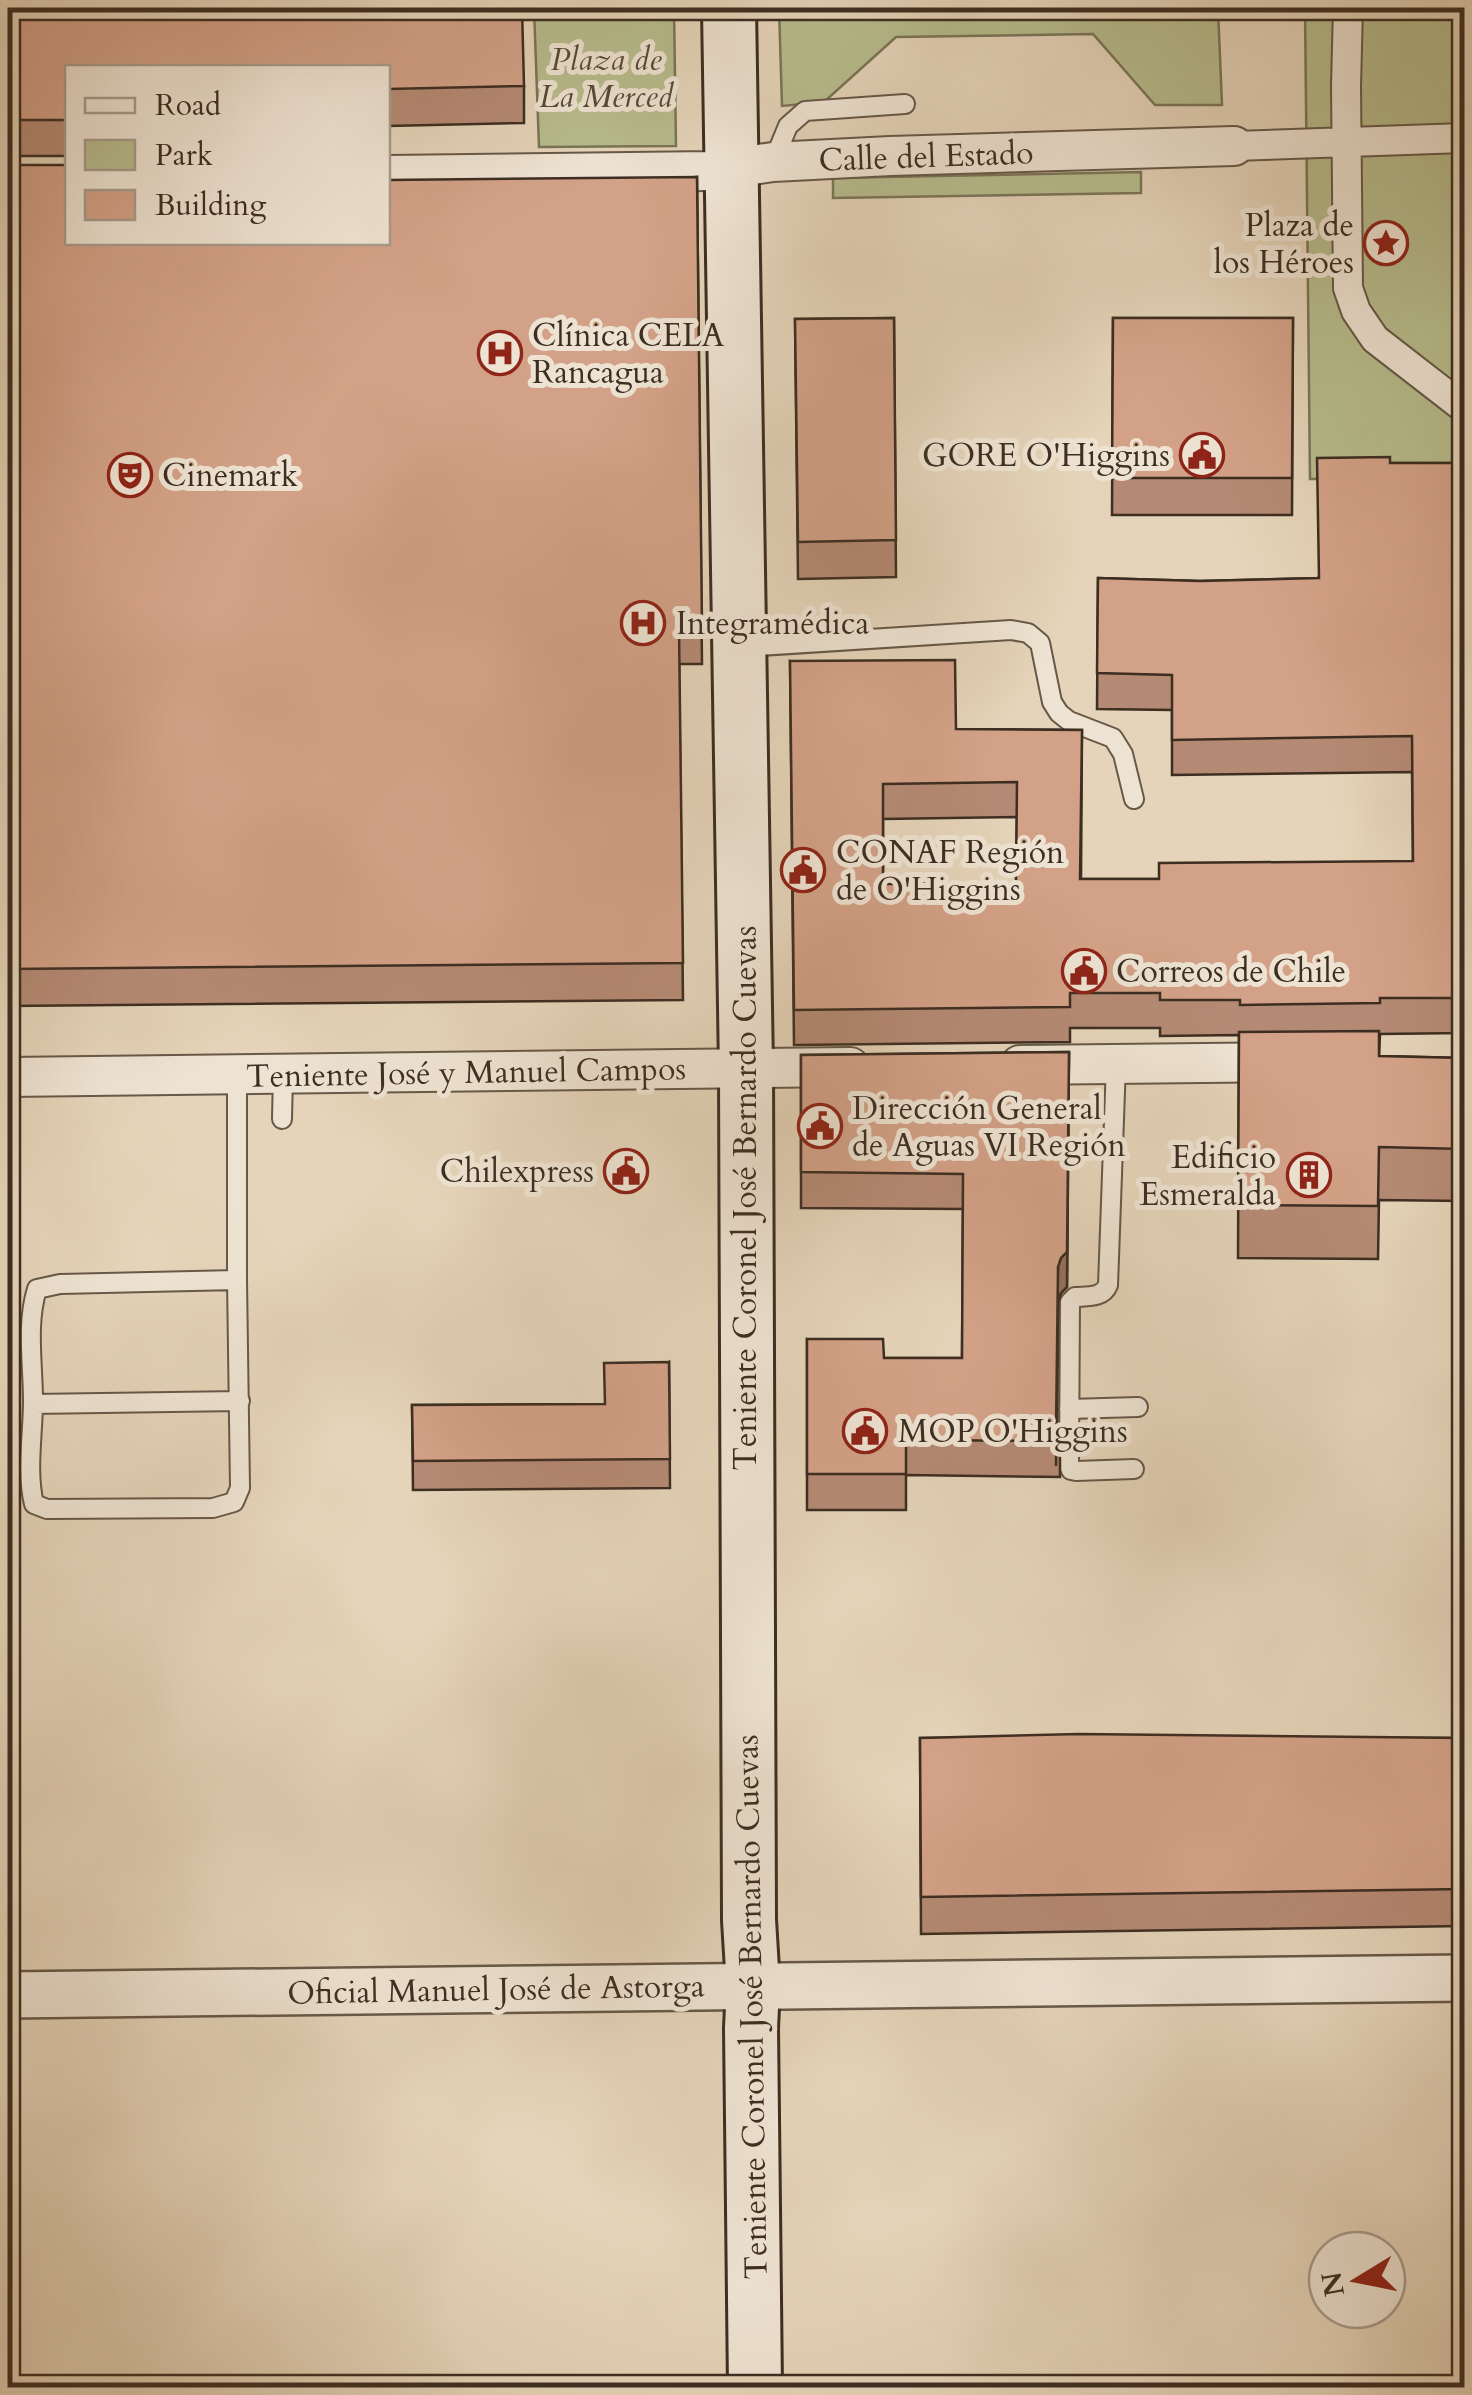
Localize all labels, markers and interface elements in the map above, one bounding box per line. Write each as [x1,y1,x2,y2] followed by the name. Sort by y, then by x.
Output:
[539,38,675,119] park label: Plaza de La Merced
[65,65,390,245] legend
[155,85,221,126] text: Road
[818,131,1034,183] street label: Calle del Estado
[155,135,213,176] text: Park
[155,185,266,226] text: Building
[1214,204,1354,285] place label: Plaza de los Héroes
[1363,220,1409,266] place icon: Plaza de los Héroes
[532,314,724,395] place label: Clínica CELA Rancagua
[477,330,523,376] hospital icon: Clínica CELA Rancagua
[1179,432,1225,478] public building icon: GORE O'Higgins
[922,434,1170,478] place label: GORE O'Higgins
[107,452,153,498] theatre icon: Cinemark
[162,454,298,498] place label: Cinemark
[620,600,666,646] hospital icon: Integramédica
[676,602,869,646] place label: Integramédica
[836,831,1064,912] place label: CONAF Región de O'Higgins
[780,847,826,893] public building icon: CONAF Región de O'Higgins
[724,925,768,1471] street label: Teniente Coronel José Bernardo Cuevas
[1061,948,1107,994] public building icon: Correos de Chile
[1116,950,1346,994] place label: Correos de Chile
[246,1047,686,1099] street label: Teniente José y Manuel Campos
[852,1087,1126,1168] place label: Dirección General de Aguas VI Región
[797,1103,843,1149] public building icon: Dirección General de Aguas VI Región
[1139,1136,1276,1217] place label: Edificio Esmeralda
[603,1148,649,1194] public building icon: Chilexpress
[440,1150,594,1194] place label: Chilexpress
[1286,1152,1332,1198] building icon: Edificio Esmeralda
[842,1408,888,1454] public building icon: MOP O'Higgins
[898,1410,1128,1454] place label: MOP O'Higgins
[725,1734,779,2280] street label: Teniente Coronel José Bernardo Cuevas
[287,1964,705,2016] street label: Oficial Manuel José de Astorga
[1307,2230,1407,2330] north arrow
[1313,2269,1354,2299] text: N

